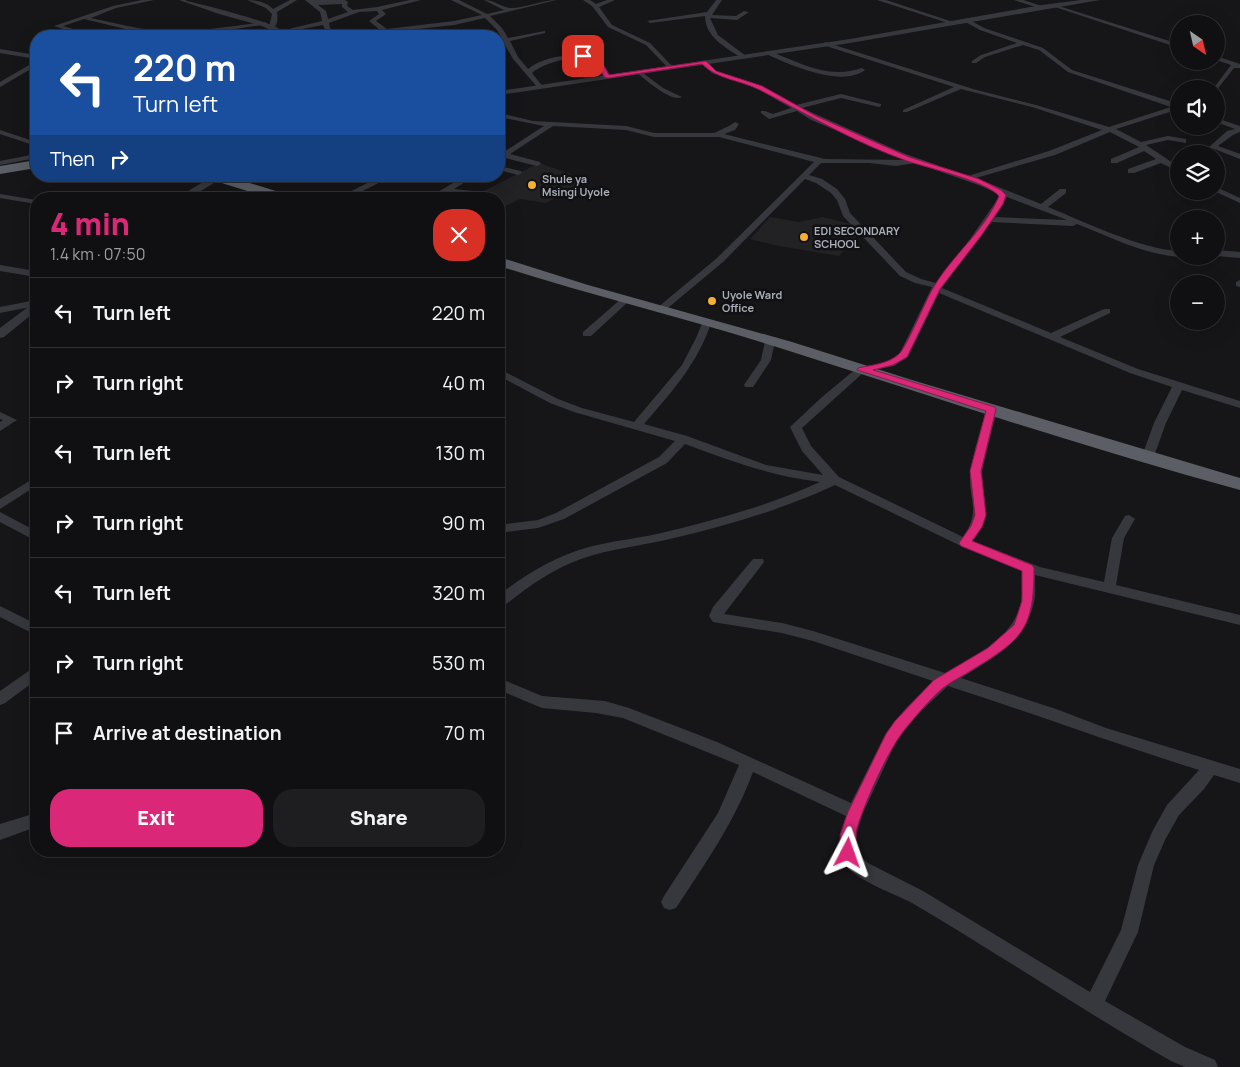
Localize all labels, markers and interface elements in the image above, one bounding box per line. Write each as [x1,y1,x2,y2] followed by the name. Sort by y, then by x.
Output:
[1170,15,1225,70] north arrow
[1170,15,1225,330] map controls
[562,35,604,77] pin
[569,42,597,70] icon: arrive
[133,44,236,92] text: 220 m
[50,50,115,115] icon: left
[1170,80,1225,135] button: sound
[133,89,218,119] text: Turn left
[105,145,133,173] icon: right
[1170,145,1225,200] button: layers
[50,146,95,172] text: Then
[542,171,610,199] place label: Shule ya Msingi Uyole
[526,179,538,191] marker: Shule ya Msingi Uyole
[50,203,130,244] text: 4 min
[433,209,485,261] button: close
[1170,210,1225,265] button: +
[814,223,900,251] place label: EDI SECONDARY SCHOOL
[798,231,810,243] marker: EDI SECONDARY SCHOOL
[50,243,145,265] text: 1.4 km · 07:50
[1170,275,1225,330] button: −
[722,287,782,315] place label: Uyole Ward Office
[706,295,718,307] marker: Uyole Ward Office
[50,299,78,327] icon: left
[93,300,171,326] text: Turn left
[432,300,485,326] text: 220 m
[50,369,78,397] icon: right
[93,370,183,396] text: Turn right
[442,370,485,396] text: 40 m
[50,439,78,467] icon: left
[93,440,171,466] text: Turn left
[436,440,485,466] text: 130 m
[50,509,78,537] icon: right
[93,510,183,536] text: Turn right
[442,510,485,536] text: 90 m
[50,579,78,607] icon: left
[93,580,171,606] text: Turn left
[432,580,485,606] text: 320 m
[50,649,78,677] icon: right
[93,650,183,676] text: Turn right
[432,650,485,676] text: 530 m
[50,719,78,747] icon: arrive
[93,720,282,746] text: Arrive at destination
[444,720,485,746] text: 70 m
[50,789,263,847] button: Exit
[273,789,485,847] button: Share
[821,826,873,878] position arrow

